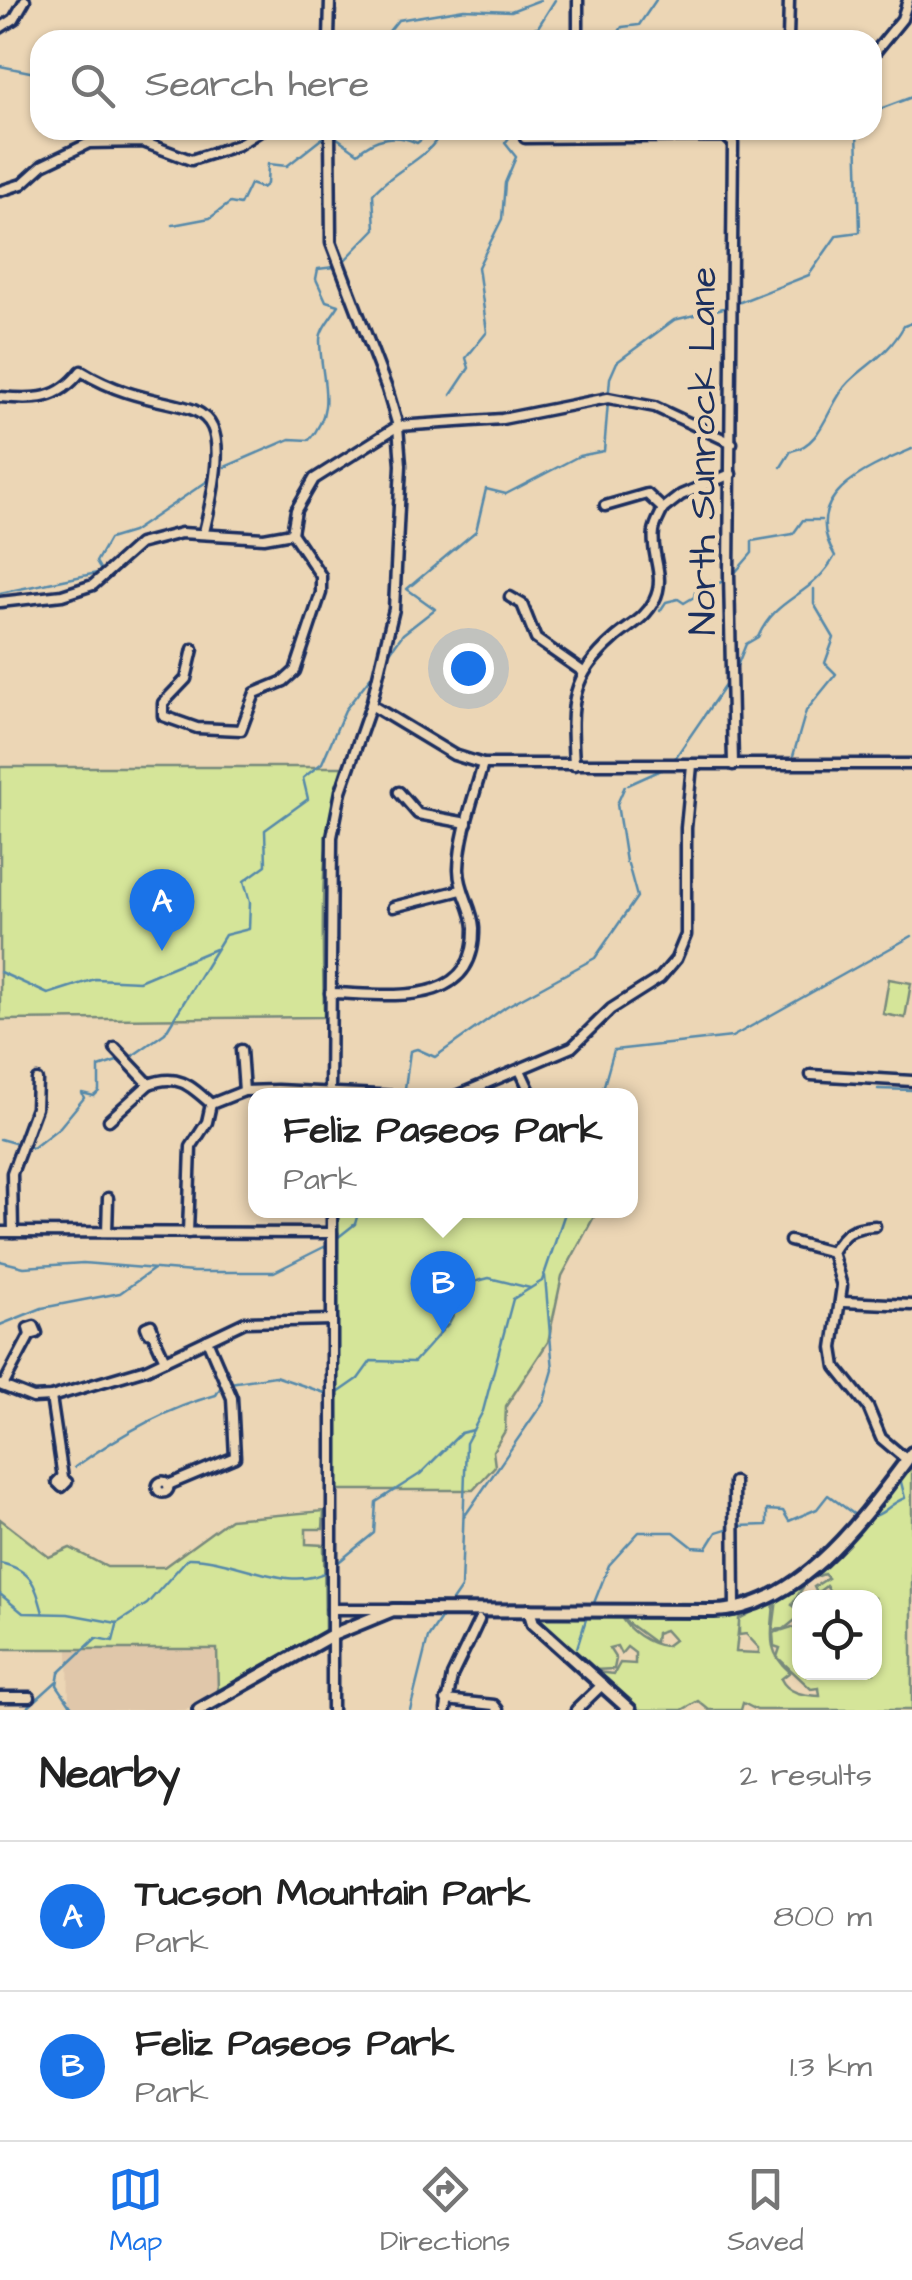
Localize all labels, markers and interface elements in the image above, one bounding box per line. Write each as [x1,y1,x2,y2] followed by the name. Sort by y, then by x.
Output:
[30,30,882,140] search box
[65,58,120,113] icon: search
[145,59,369,111] text: Search here
[678,267,730,635] street label: North Sunrock Lane
[443,643,494,694] your location
[130,868,194,951] pin: A
[248,1088,638,1218] popup
[283,1105,603,1157] text: Feliz Paseos Park
[283,1157,357,1202] text: Park
[410,1250,476,1333] pin: B
[792,1590,882,1680] map controls
[792,1590,882,1680] button: locate
[40,1746,180,1804] text: Nearby
[740,1753,872,1798] text: 2 results
[135,1868,530,1920] text: Tucson Mountain Park
[62,1894,83,1939] text: A
[773,1894,872,1939] text: 800 m
[135,1920,209,1965] text: Park
[135,2018,454,2070] text: Feliz Paseos Park
[61,2044,84,2089] text: B
[790,2044,872,2089] text: 1.3 km
[135,2070,209,2115] text: Park
[108,2162,163,2261] tab: Map
[380,2162,510,2261] tab: Directions
[727,2162,804,2261] tab: Saved

